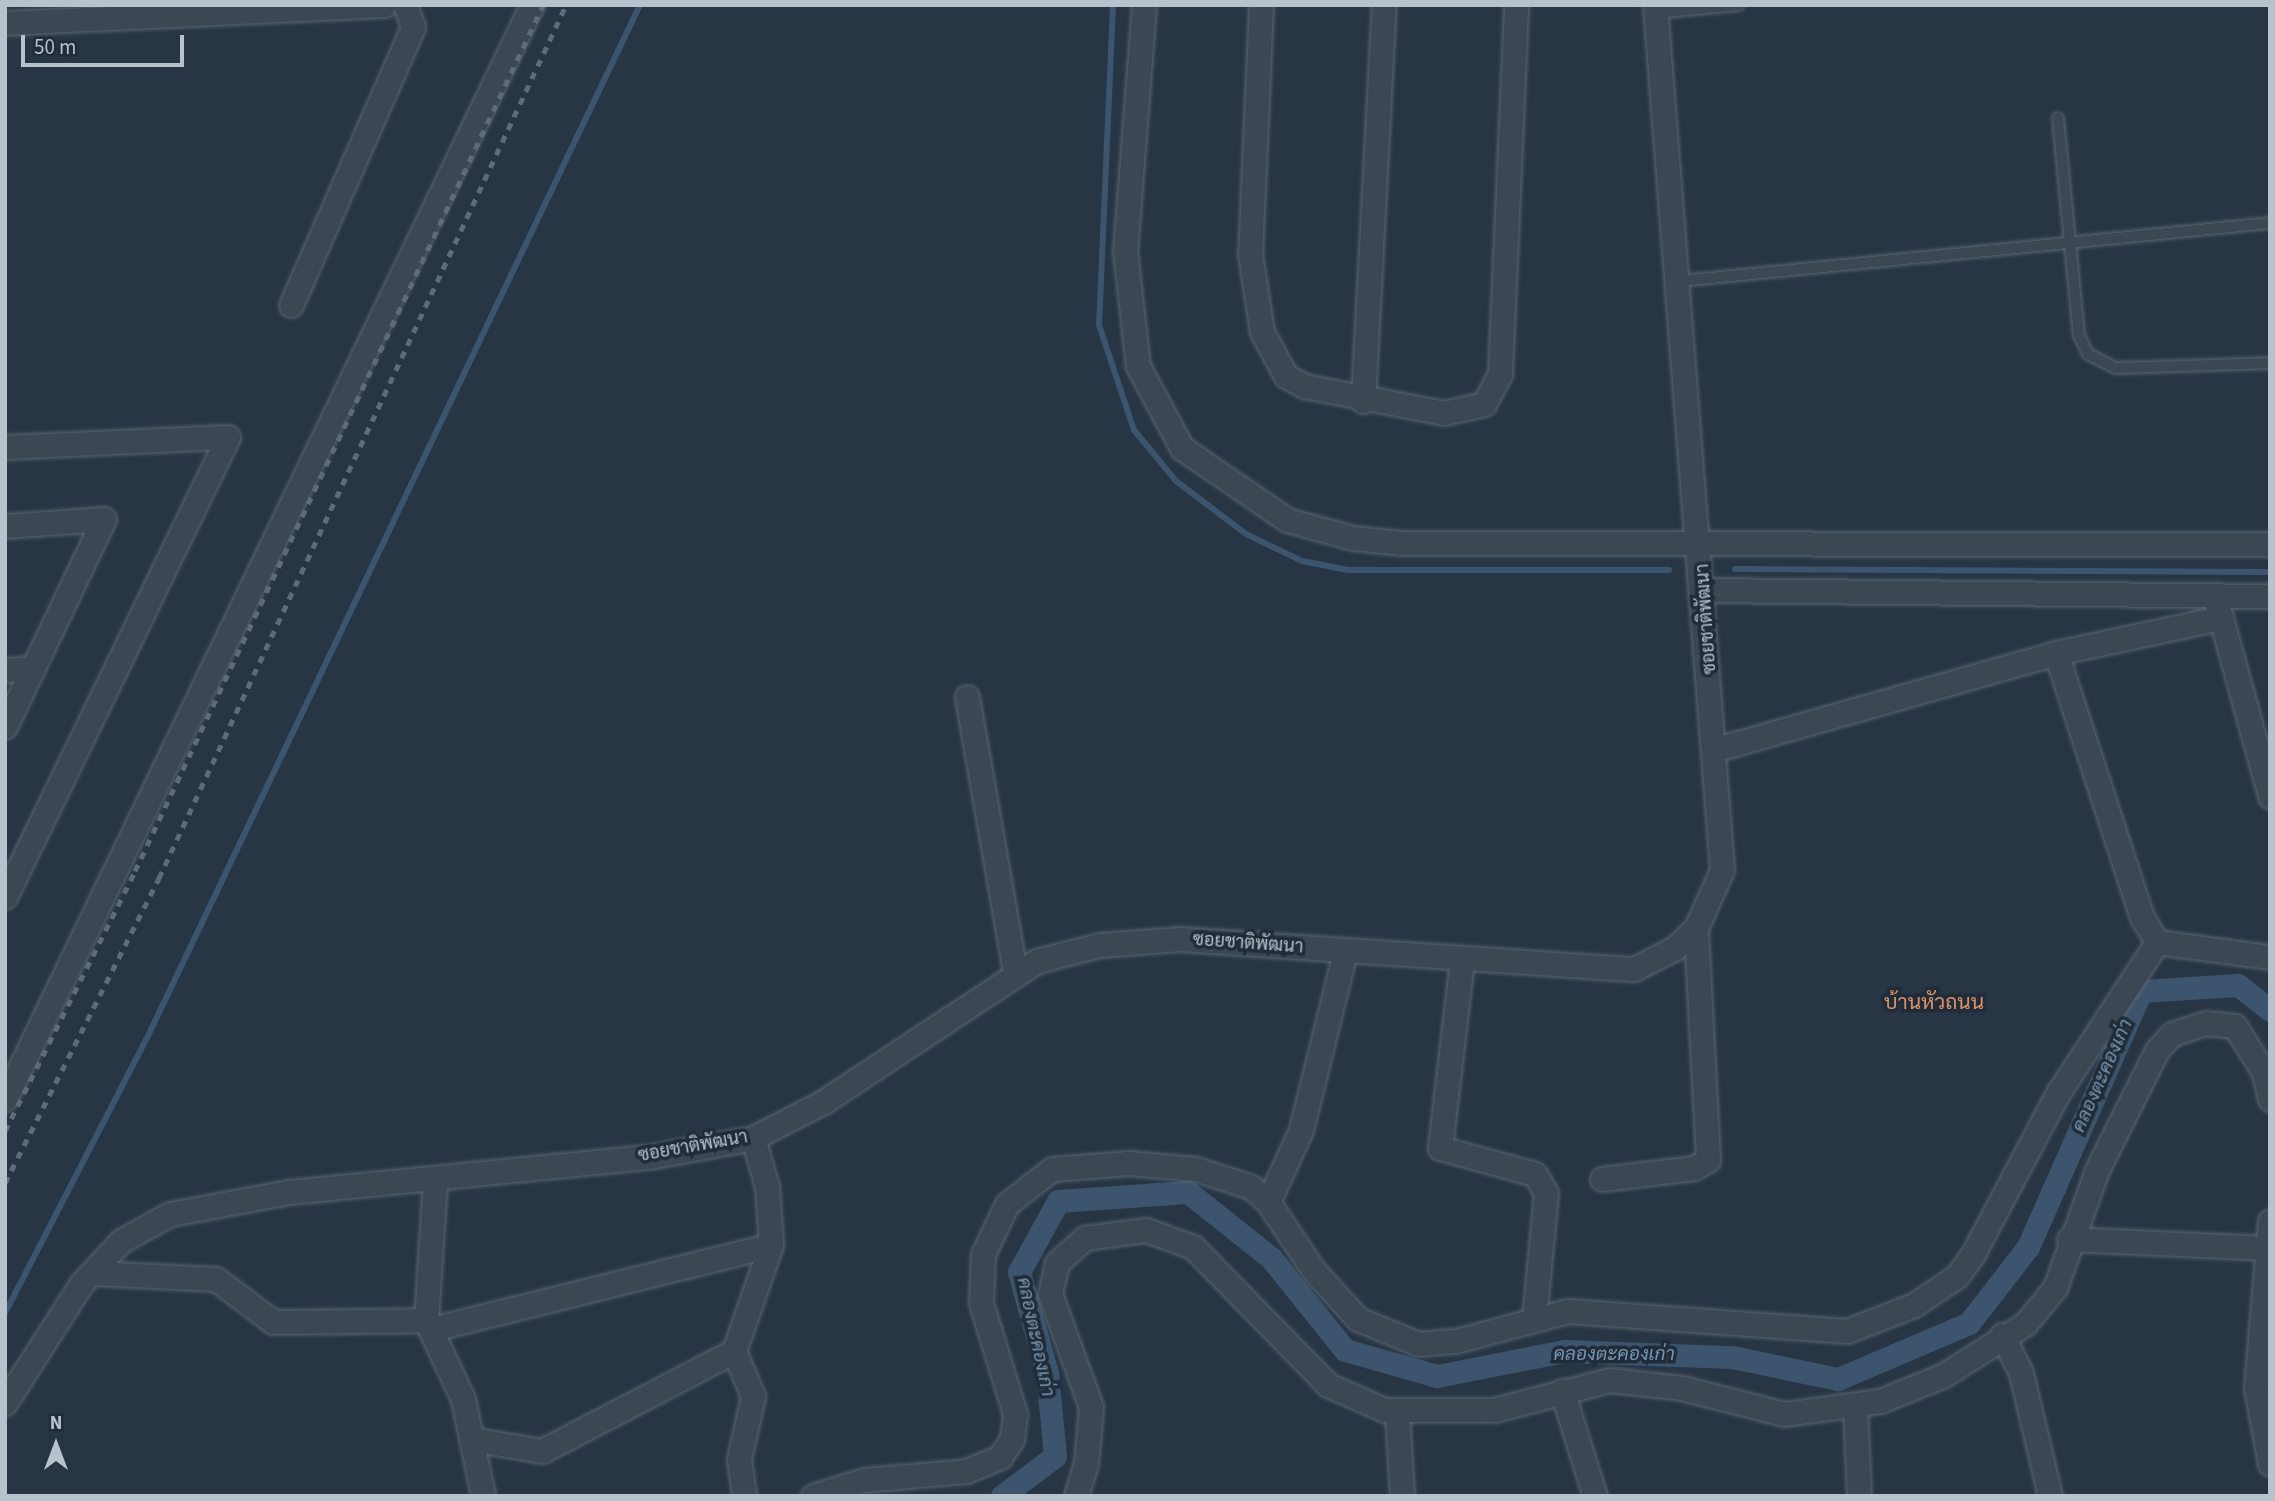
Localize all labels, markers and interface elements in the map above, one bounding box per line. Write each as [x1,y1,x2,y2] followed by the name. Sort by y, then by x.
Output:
[24,21,187,65] scale bar
[34,32,76,62] text: 50 m
[1692,563,1722,675] street label: ซอยชาติพัฒนา
[1192,929,1304,959] street label: ซอยชาติพัฒนา
[1884,989,1984,1015] district label: บ้านหัวถนน
[2068,1016,2138,1136] water label: คลองตะคองเก่า
[637,1127,749,1167] street label: ซอยชาติพัฒนา
[1011,1275,1059,1399] water label: คลองตะคองเก่า
[1553,1344,1675,1366] water label: คลองตะคองเก่า
[21,1410,91,1480] north arrow
[50,1410,62,1437] text: N

